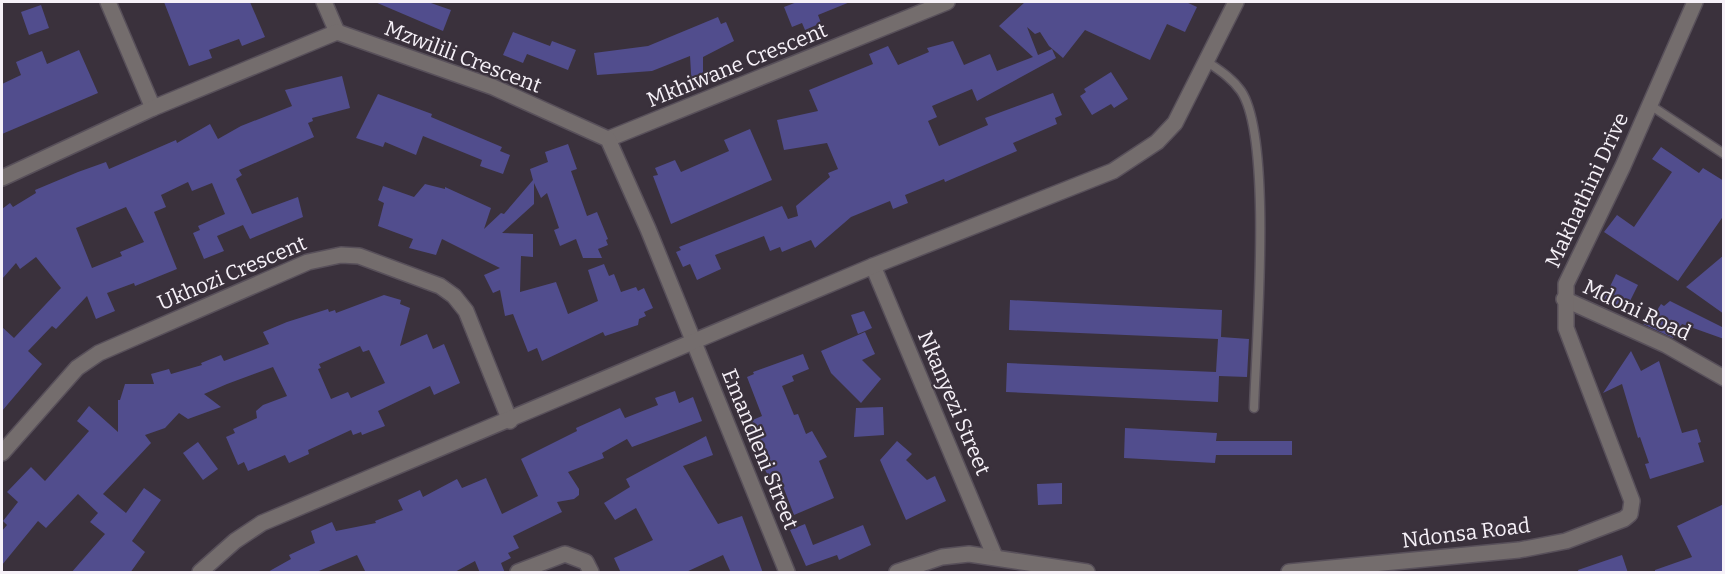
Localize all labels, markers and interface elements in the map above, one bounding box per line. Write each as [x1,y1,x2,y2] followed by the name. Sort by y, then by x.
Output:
[381,15,546,99] street label: Mzwilili Crescent
[643,17,831,113] street label: Mkhiwane Crescent
[1540,108,1634,272] street label: Makhathini Drive
[154,230,311,316] street label: Ukhozi Crescent
[1579,274,1695,346] street label: Mdoni Road
[912,327,996,479] street label: Nkanyezi Street
[716,365,804,533] street label: Emandleni Street
[1400,512,1532,554] street label: Ndonsa Road

